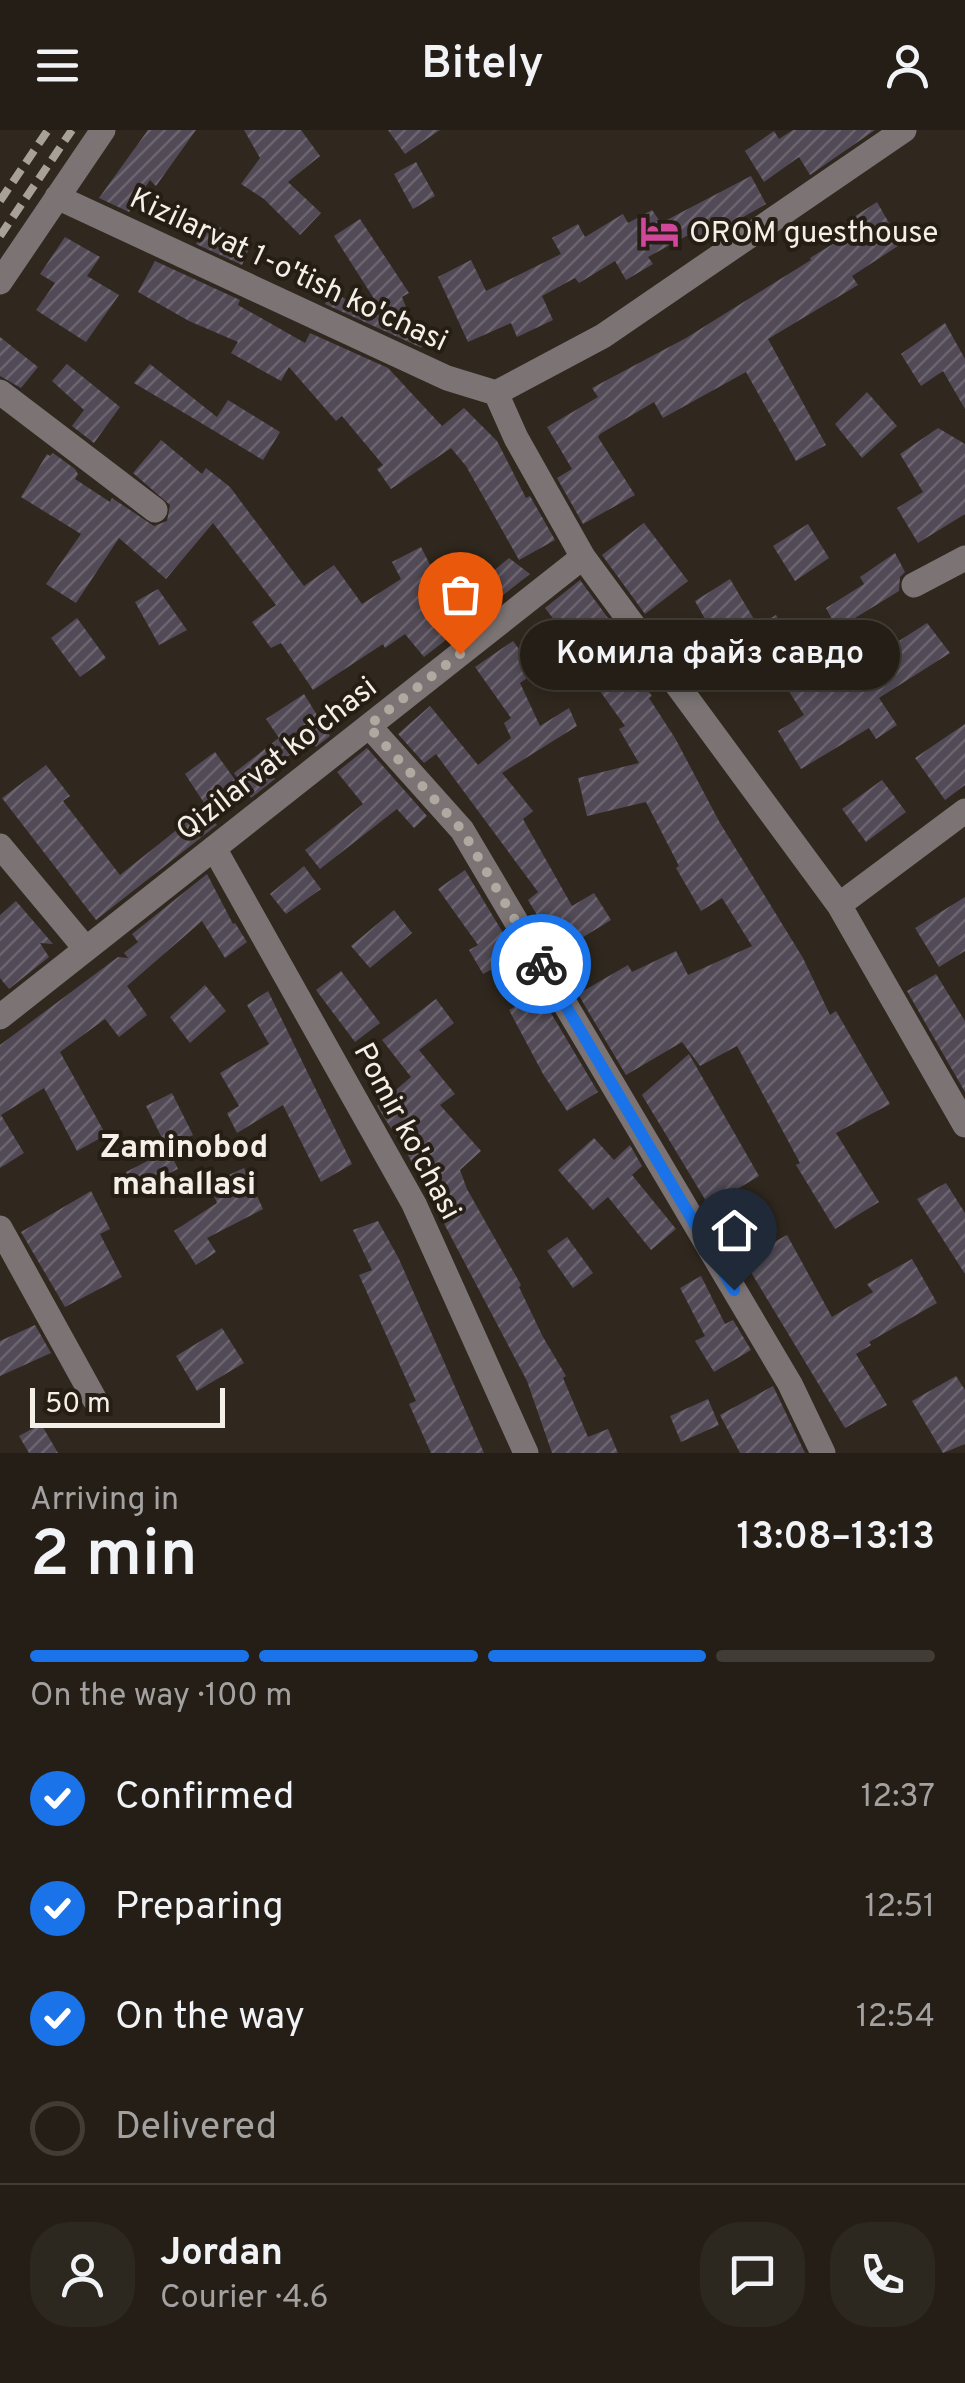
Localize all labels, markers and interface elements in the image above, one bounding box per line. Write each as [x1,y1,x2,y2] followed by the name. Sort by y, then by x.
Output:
[421,37,544,94] text: Bitely
[30,38,85,93] icon: menu
[880,38,935,93] icon: person
[123,181,453,361] street label: Kizilarvat 1-o'tish ko'chasi
[638,211,680,253] hotel icon: OROM guesthouse
[689,216,939,253] place label: OROM guesthouse
[418,552,503,655] pin
[433,567,488,622] icon: bag
[520,619,900,689] callout: Комила файз савдо
[556,635,864,675] text: Комила файз савдо
[170,670,385,850] street label: Qizilarvat ko'chasi
[491,914,591,1014] courier
[514,937,569,992] icon: bike
[344,1037,468,1227] street label: Pomir ko'chasi
[100,1129,268,1206] district label: Zaminobod mahallasi
[692,1188,777,1291] pin
[707,1203,762,1258] icon: home
[30,1383,225,1428] scale bar
[45,1387,111,1423] text: 50 m
[30,1481,179,1521] text: Arriving in
[737,1514,935,1563] text: 13:08–13:13
[30,1517,198,1599] text: 2 min
[30,1677,292,1717] text: On the way · 100 m
[30,1771,85,1826] icon: check
[115,1774,294,1823] text: Confirmed
[861,1778,935,1818] text: 12:37
[30,1881,85,1936] icon: check
[115,1884,284,1933] text: Preparing
[864,1888,935,1928] text: 12:51
[30,1991,85,2046] icon: check
[115,1994,305,2043] text: On the way
[856,1998,935,2038] text: 12:54
[115,2104,277,2153] text: Delivered
[30,2222,135,2327] button: person
[700,2222,805,2327] button: chat
[830,2222,935,2327] button: phone
[160,2230,283,2279] text: Jordan
[160,2279,329,2319] text: Courier · 4.6

